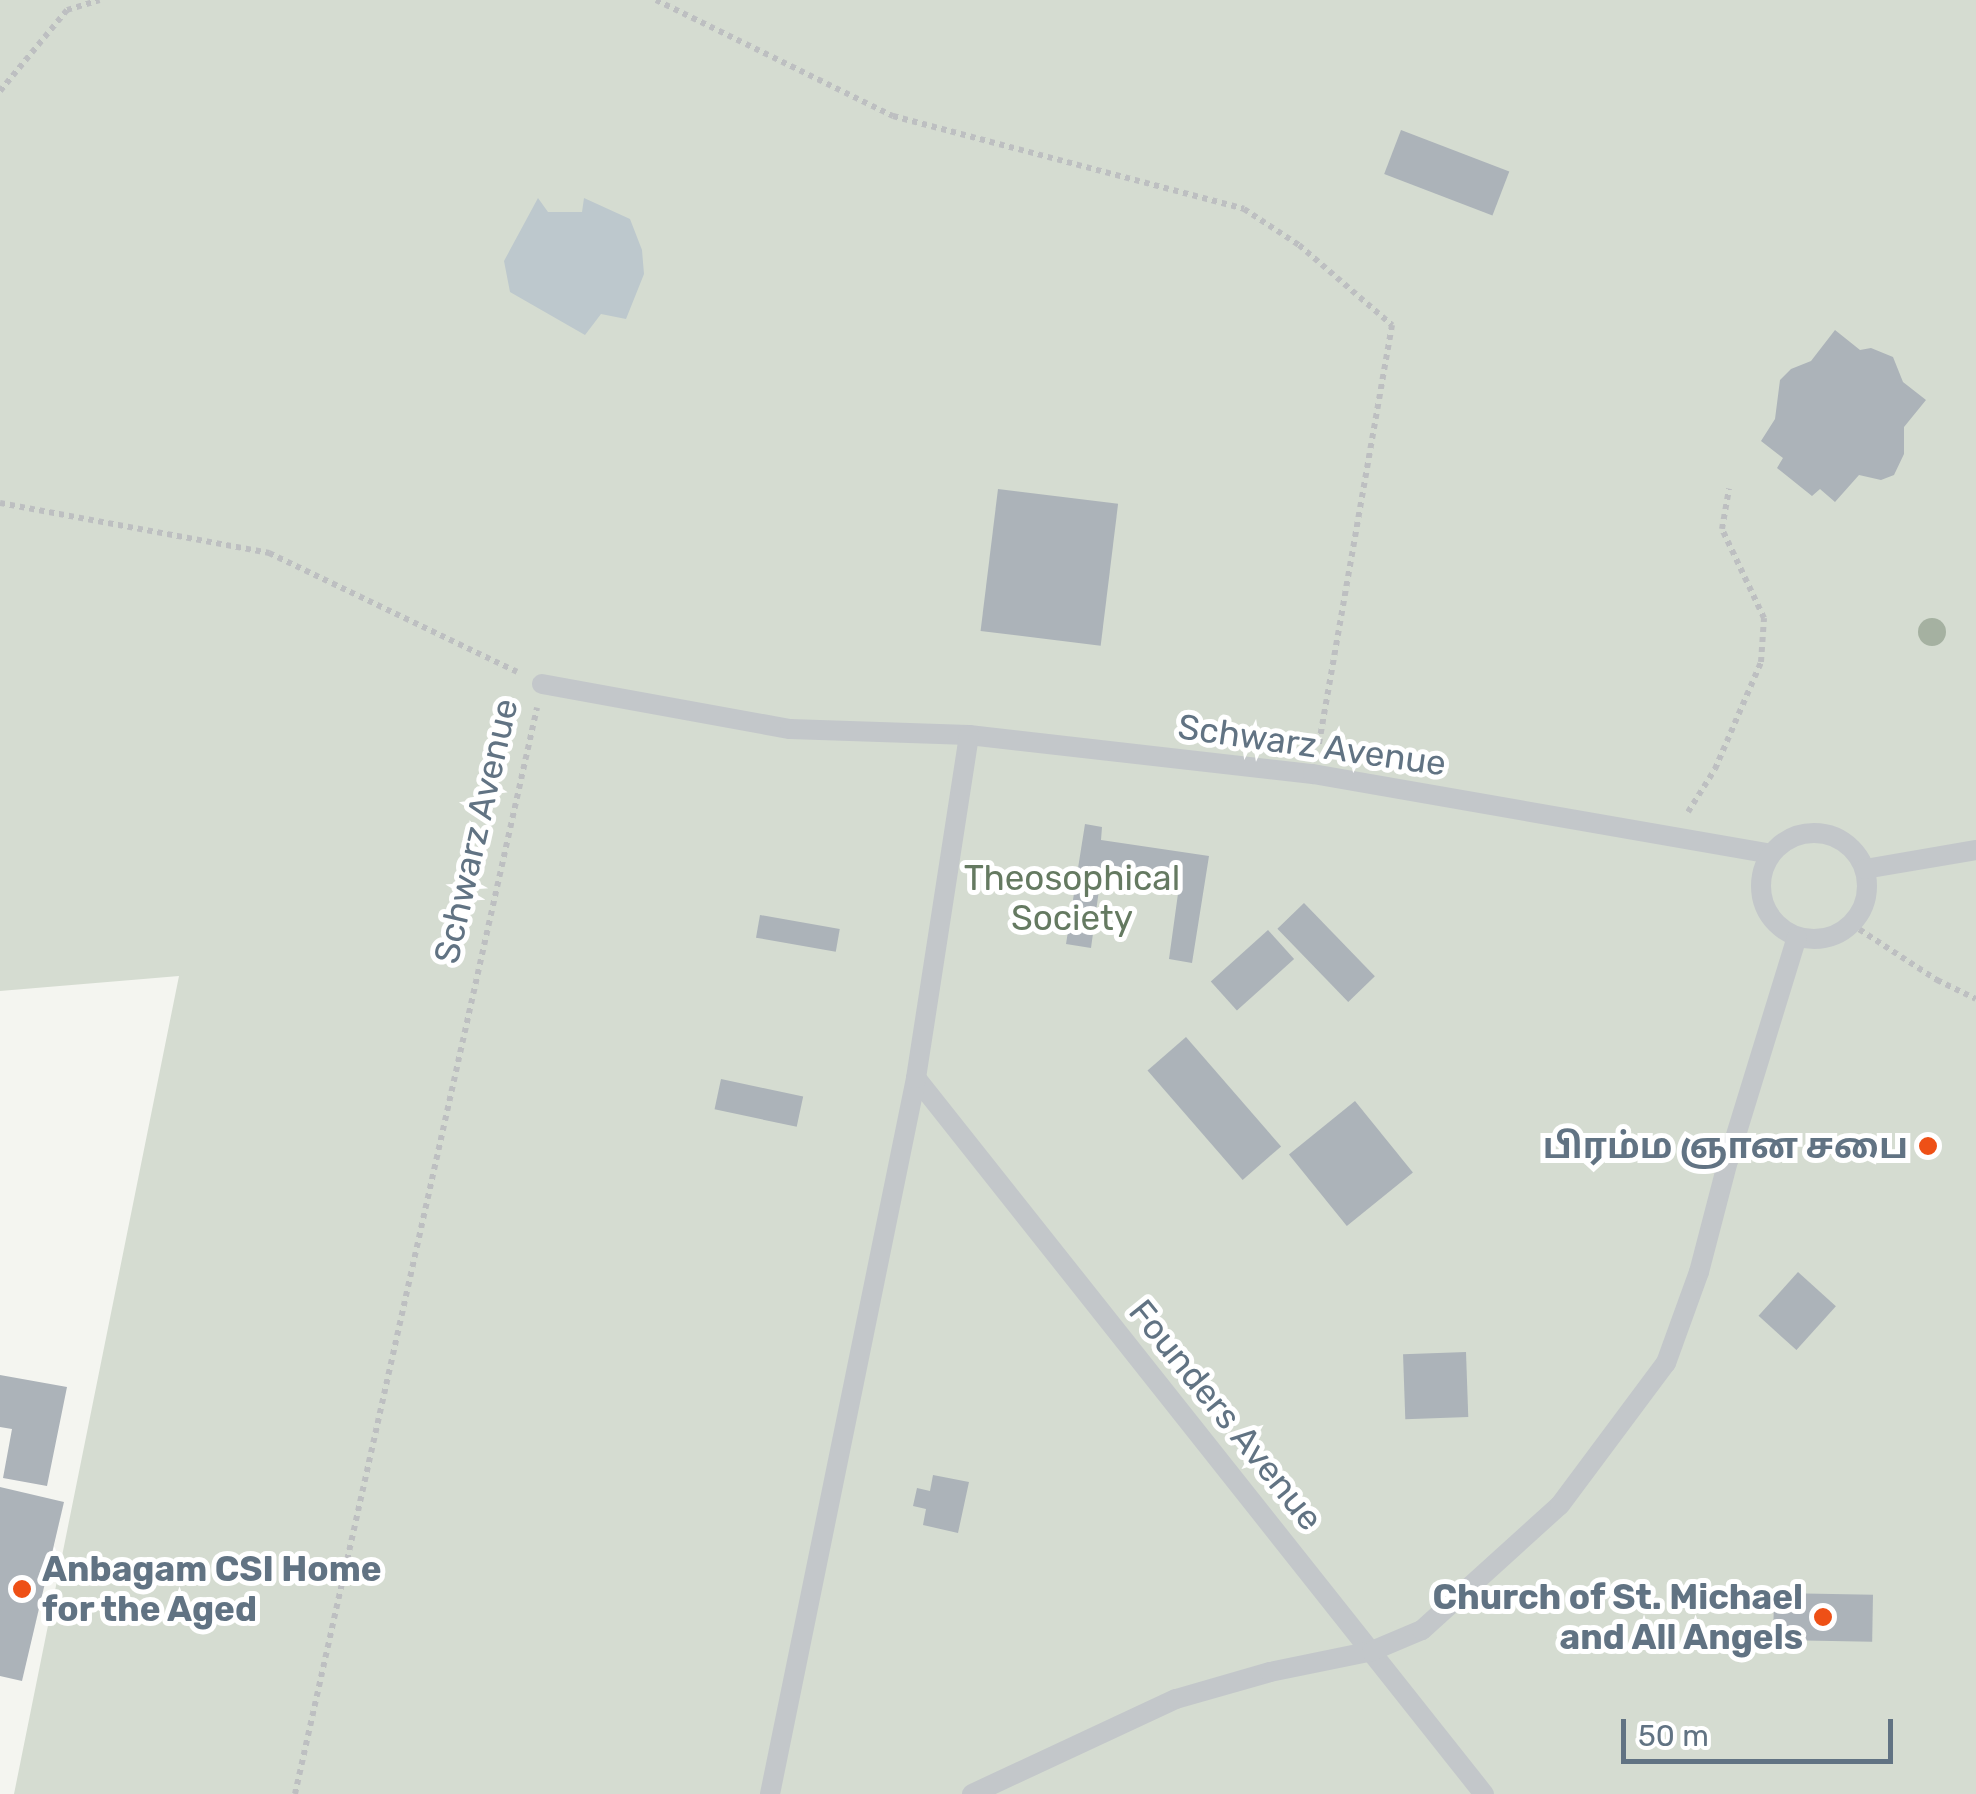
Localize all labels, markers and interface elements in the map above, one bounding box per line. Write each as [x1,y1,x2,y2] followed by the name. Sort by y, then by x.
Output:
[425,694,527,968] street label: Schwarz Avenue
[1175,705,1449,785] street label: Schwarz Avenue
[964,857,1180,939] park label: Theosophical Society
[1543,1125,1908,1167] place label: பிரம்ம ஞான சபை
[1917,1135,1939,1157] marker: பிரம்ம ஞான சபை
[1120,1291,1332,1539] street label: Founders Avenue
[42,1548,382,1630] place label: Anbagam CSI Home for the Aged
[1432,1576,1803,1658] place label: Church of St. Michael and All Angels
[11,1578,33,1600] marker: Anbagam CSI Home for the Aged
[1812,1606,1834,1628] marker: Church of St. Michael and All Angels
[1626,1699,1898,1761] scale bar
[1638,1718,1709,1754] text: 50 m

